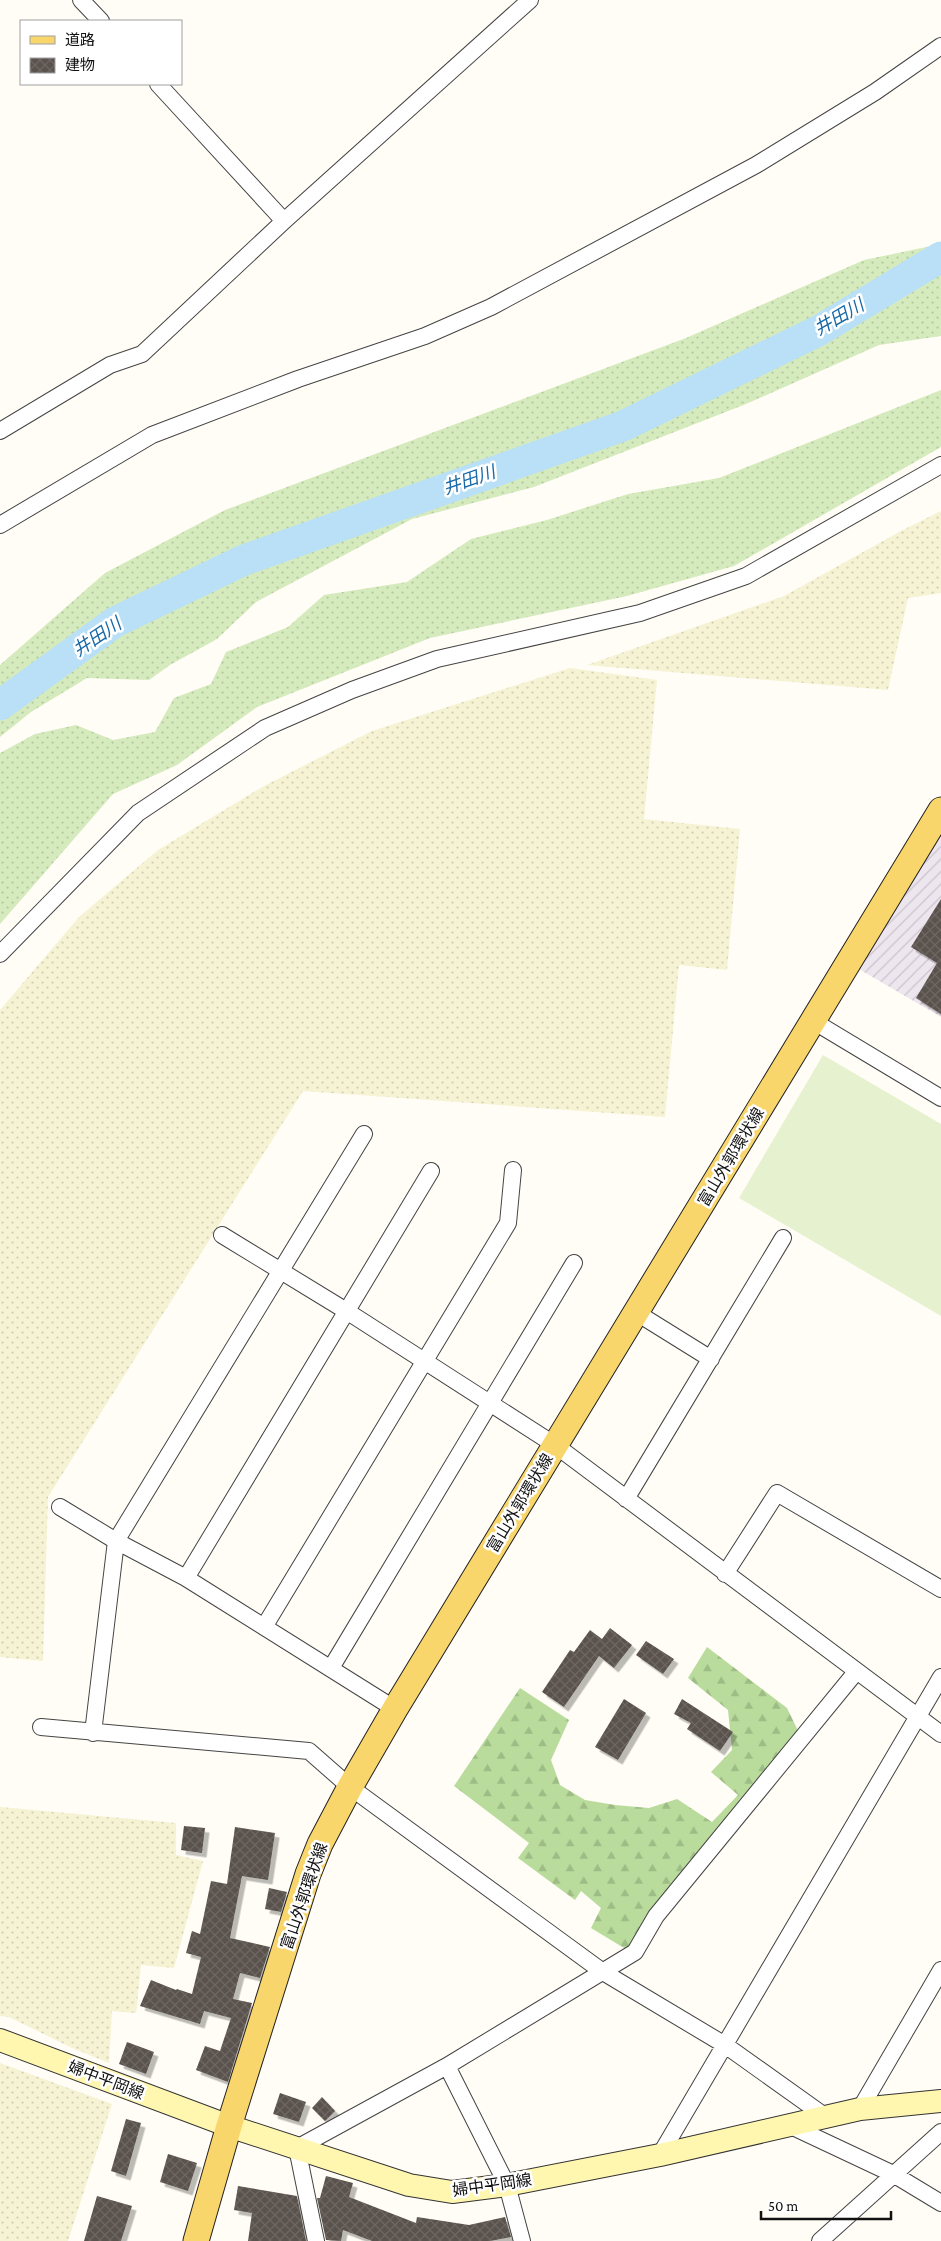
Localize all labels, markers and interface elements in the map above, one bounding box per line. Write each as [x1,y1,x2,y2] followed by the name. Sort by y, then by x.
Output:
[20,20,182,85] legend
[65,32,95,48] text: 道路
[65,57,95,73] text: 建物
[811,294,869,339] water label: 井田川
[440,461,500,498] water label: 井田川
[69,612,127,660] water label: 井田川
[695,1105,767,1209] street label: 富山外郭環状線
[484,1451,556,1555] street label: 富山外郭環状線
[278,1840,330,1952] street label: 富山外郭環状線
[66,2058,146,2102] street label: 婦中平岡線
[451,2171,533,2199] street label: 婦中平岡線
[761,2188,891,2220] scale bar
[768,2198,798,2214] text: 50 m

